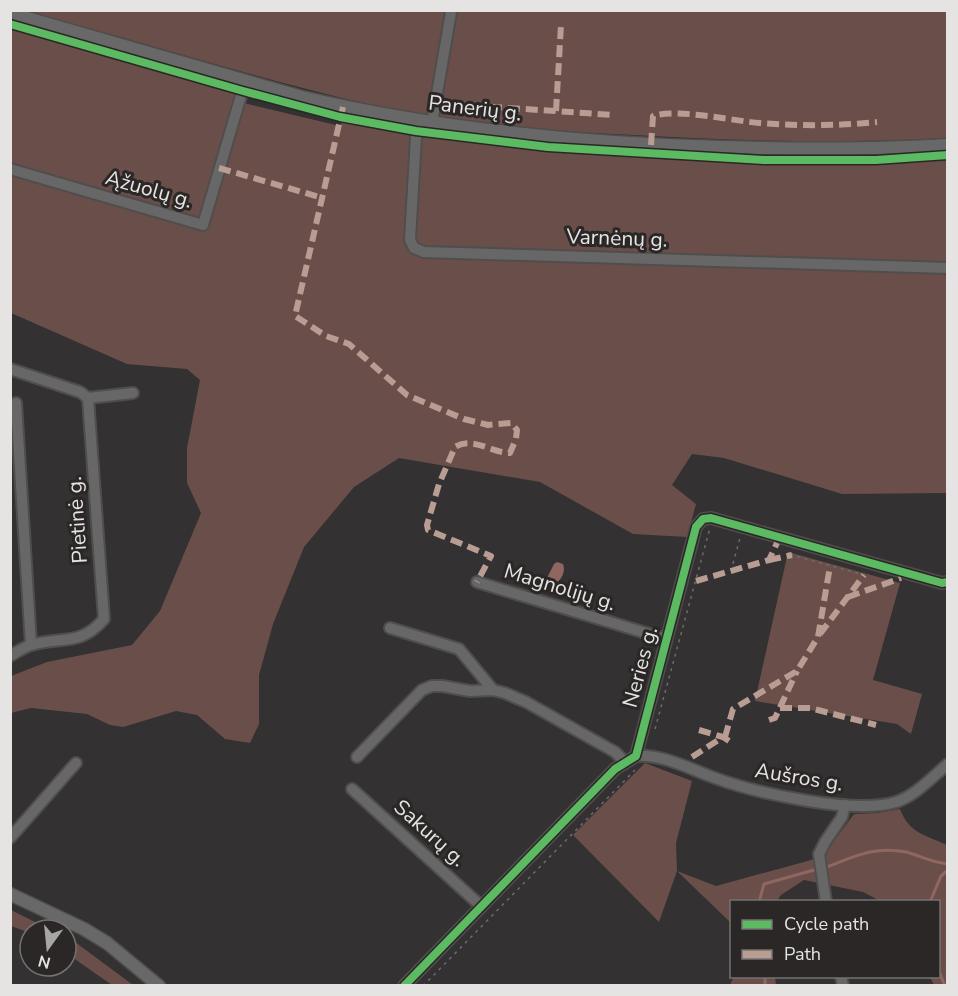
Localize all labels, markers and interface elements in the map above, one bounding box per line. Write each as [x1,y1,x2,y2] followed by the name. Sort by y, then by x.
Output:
[427,88,523,128] street label: Panerių g.
[102,163,196,215] street label: Ąžuolų g.
[565,222,668,254] street label: Varnėnų g.
[60,476,94,564] street label: Pietinė g.
[501,557,619,617] street label: Magnolijų g.
[616,623,664,711] street label: Neries g.
[753,756,845,798] street label: Aušros g.
[388,793,472,873] street label: Sakurų g.
[730,900,940,978] legend
[784,912,869,936] text: Cycle path
[18,918,78,978] north arrow
[784,942,821,966] text: Path
[36,949,53,974] text: N

